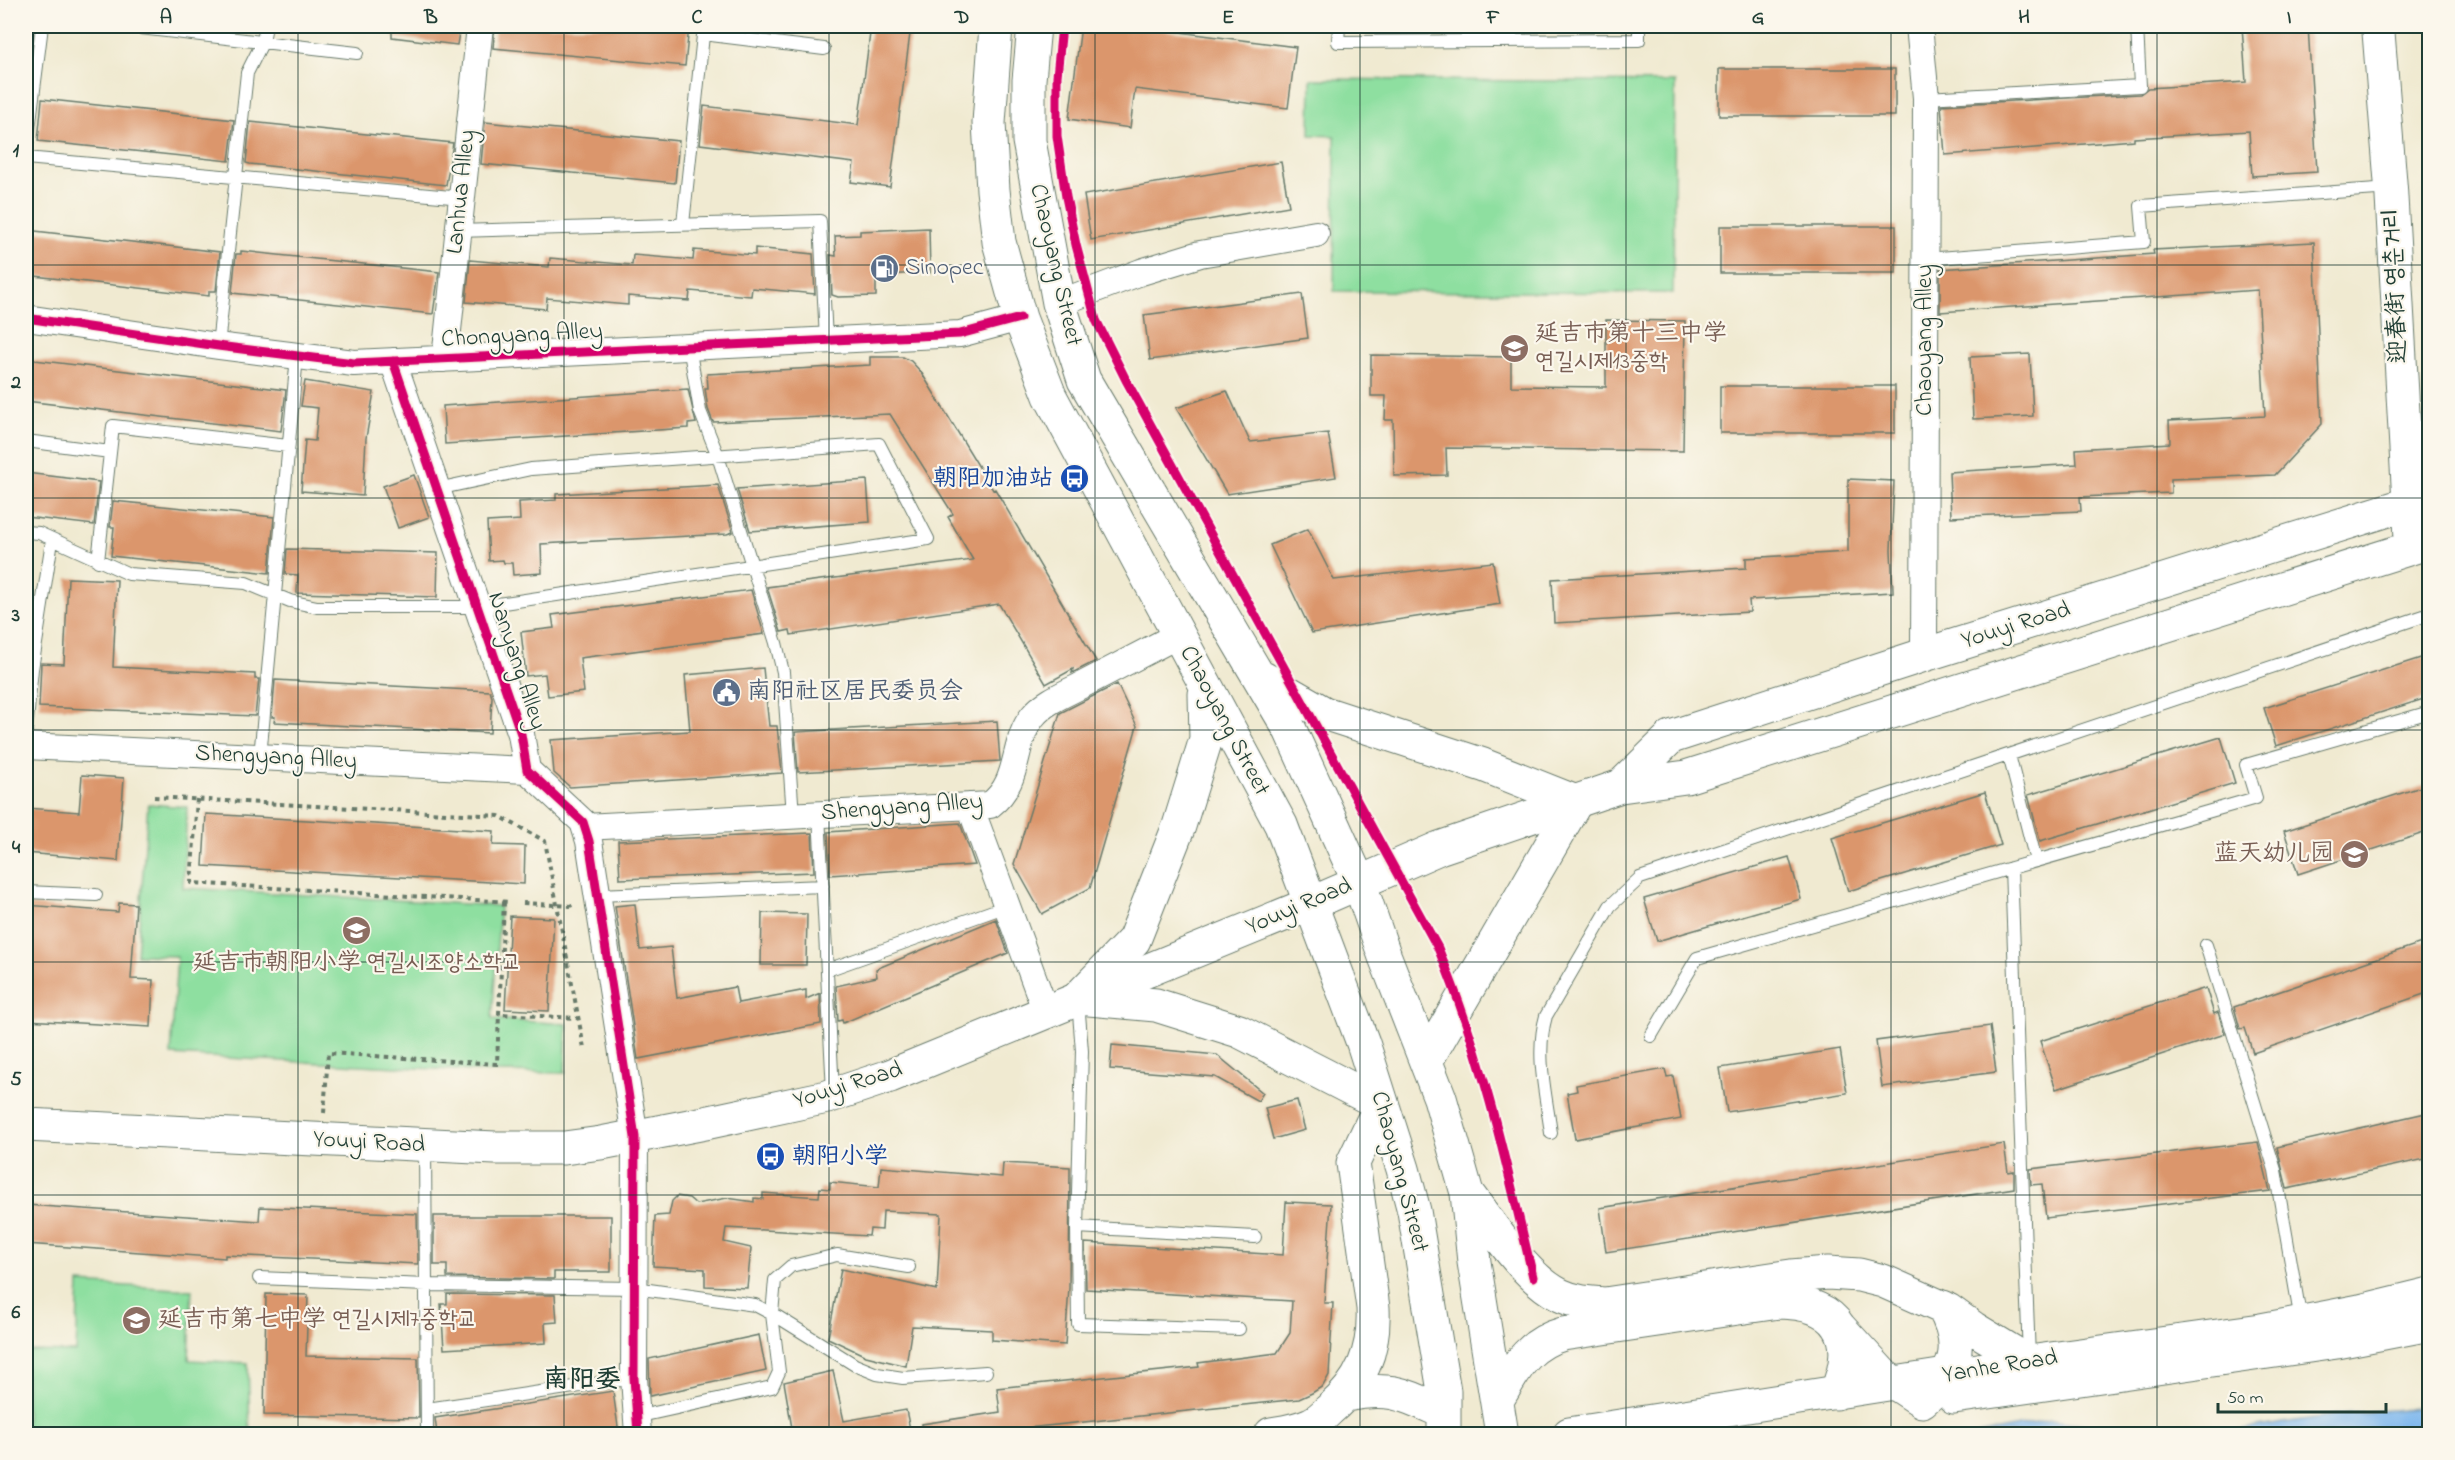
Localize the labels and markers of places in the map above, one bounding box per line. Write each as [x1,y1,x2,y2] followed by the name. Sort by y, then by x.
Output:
[905,251,984,286] place label: Sinopec
[868,252,900,284] fuel station icon: Sinopec
[1535,317,1727,380] place label: 延吉市第十三中学 연길시제13중학
[1498,332,1530,364] school or university icon: 延吉市第十三中学 연길시제13중학
[933,462,1053,497] place label: 朝阳加油站
[1058,463,1090,495] bus stop icon: 朝阳加油站
[747,675,963,710] place label: 南阳社区居民委员会
[710,676,742,708] public building icon: 南阳社区居民委员会
[2214,837,2334,872] place label: 蓝天幼儿园
[2339,838,2371,870] school or university icon: 蓝天幼儿园
[341,914,373,946] school or university icon: 延吉市朝阳小学 연길시조양소학교
[193,946,521,981] place label: 延吉市朝阳小学 연길시조양소학교
[792,1140,888,1175] place label: 朝阳小学
[755,1141,787,1173] bus stop icon: 朝阳小学
[158,1303,477,1338] place label: 延吉市第七中学 연길시제7중학교
[121,1304,153,1336] school or university icon: 延吉市第七中学 연길시제7중학교

